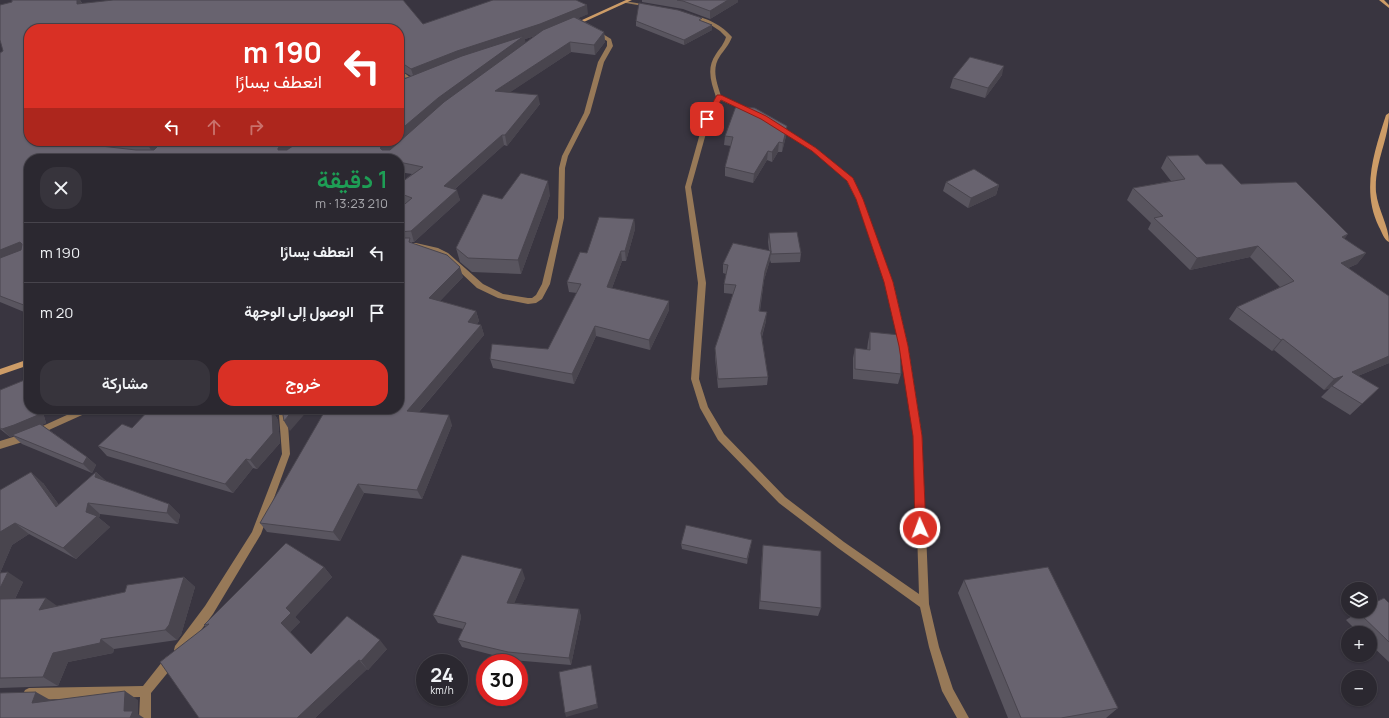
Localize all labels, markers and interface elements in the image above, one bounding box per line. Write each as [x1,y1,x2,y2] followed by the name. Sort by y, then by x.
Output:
[243,33,322,71] text: 190 m
[336,40,388,92] icon: left
[235,69,322,93] text: انعطف يسارًا
[690,102,724,136] pin
[696,108,718,130] icon: arrive
[161,116,183,138] icon: left
[203,116,225,138] icon: ahead
[245,116,267,138] icon: right
[317,162,388,195] text: 1 دقيقة
[40,167,82,209] button: close
[315,194,388,212] text: 210 m · 13:23
[280,241,354,262] text: انعطف يسارًا
[40,242,80,263] text: 190 m
[366,242,388,264] icon: left
[244,301,354,322] text: الوصول إلى الوجهة
[40,302,73,323] text: 20 m
[366,302,388,324] icon: arrive
[40,360,210,406] button: مشاركة
[218,360,388,406] button: خروج
[899,507,941,549] position arrow
[1341,582,1377,706] map controls
[1341,582,1377,618] button: layers
[1341,626,1377,662] button: +
[476,654,528,706] speed limit sign: 30
[430,661,454,688] text: 24
[1341,670,1377,706] button: −
[430,683,454,697] text: km/h

